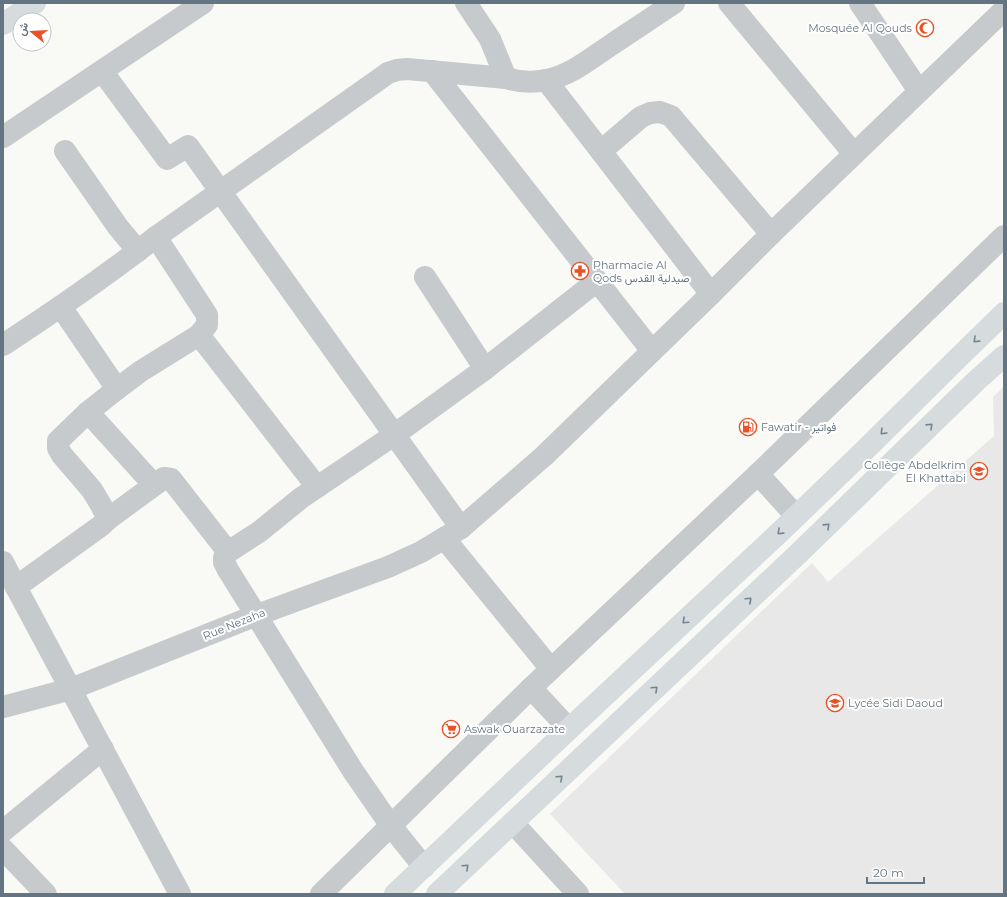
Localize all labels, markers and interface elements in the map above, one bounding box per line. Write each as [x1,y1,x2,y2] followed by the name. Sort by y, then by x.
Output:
[12,12,52,52] north arrow
[915,18,935,38] mosque icon: Mosquée Al Qouds
[14,20,31,37] text: ش
[808,21,913,35] place label: Mosquée Al Qouds
[593,258,690,285] place label: Pharmacie Al Qods صيدلية القدس
[570,261,590,281] pharmacy icon: Pharmacie Al Qods صيدلية القدس
[973,336,981,343] one-way arrow
[738,417,758,437] fuel station icon: Fawatir - فواتير
[761,420,836,434] place label: Fawatir - فواتير
[925,423,933,430] one-way arrow
[880,427,888,435] one-way arrow
[864,458,966,485] place label: Collège Abdelkrim El Khattabi
[969,461,989,481] school or university icon: Collège Abdelkrim El Khattabi
[822,523,830,531] one-way arrow
[777,527,785,535] one-way arrow
[745,598,752,605] one-way arrow
[201,605,267,643] street label: Rue Nezaha
[682,616,690,624] one-way arrow
[650,686,658,694] one-way arrow
[825,693,845,713] school or university icon: Lycée Sidi Daoud
[848,696,943,710] place label: Lycée Sidi Daoud
[441,719,461,739] supermarket icon: Aswak Ouarzazate
[464,722,565,736] place label: Aswak Ouarzazate
[555,775,563,783] one-way arrow
[867,859,924,885] scale bar
[461,865,468,872] one-way arrow
[873,865,904,880] text: 20 m

